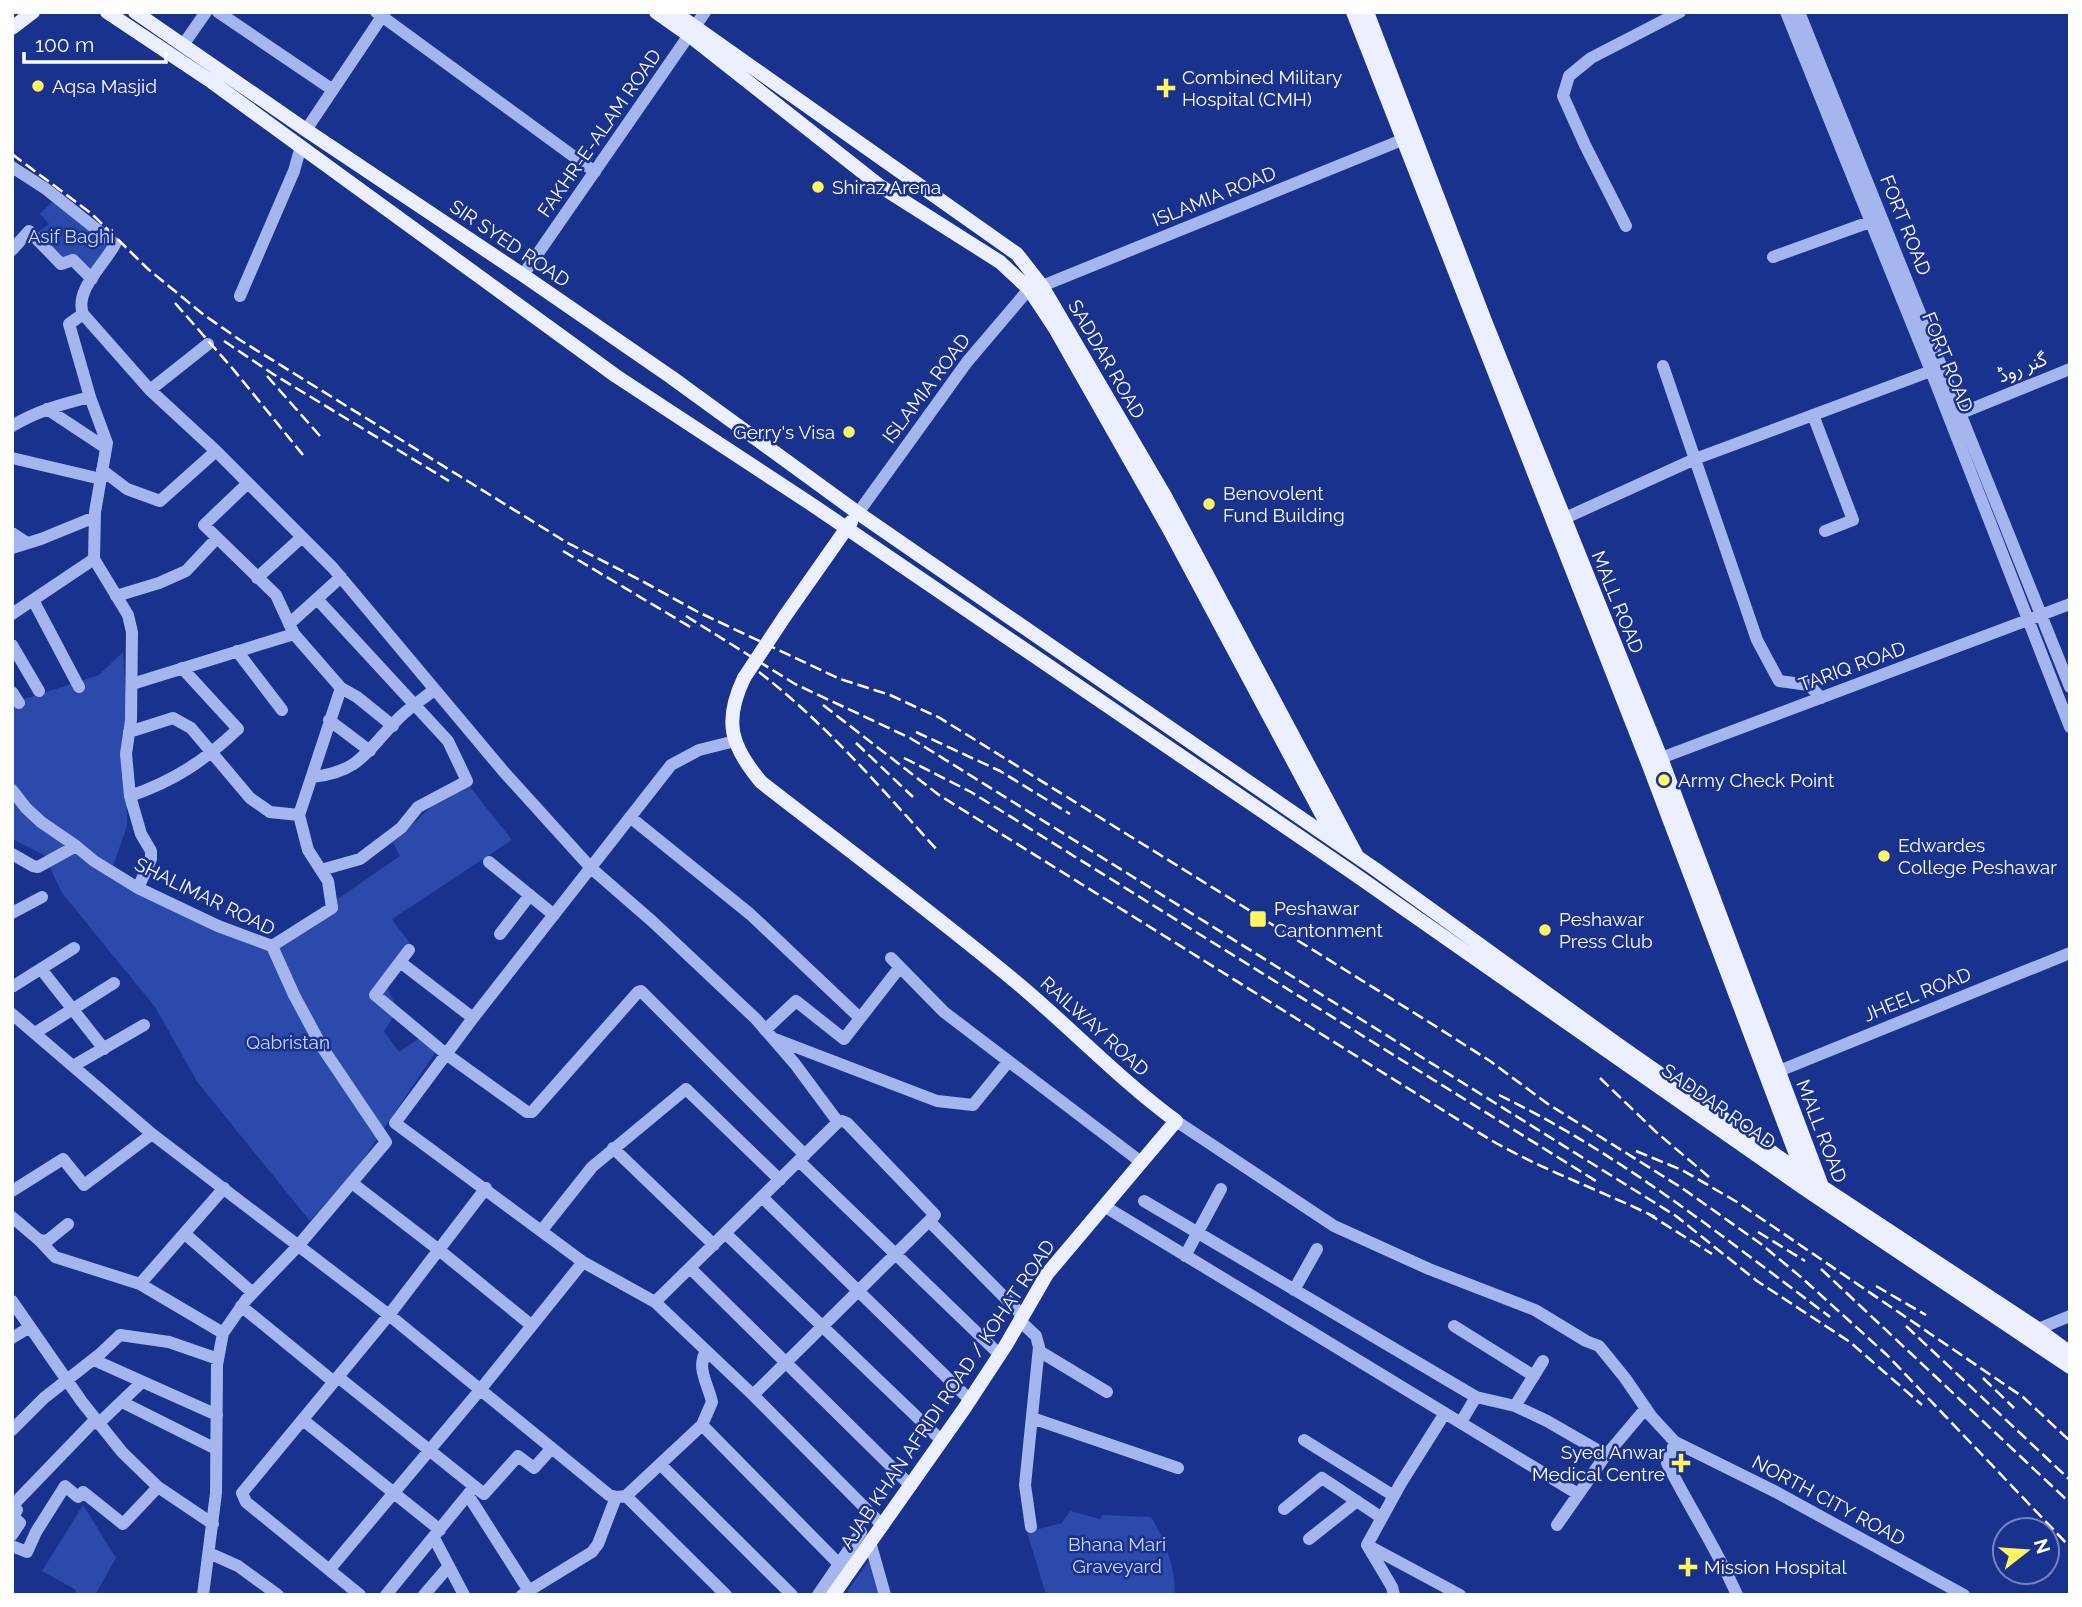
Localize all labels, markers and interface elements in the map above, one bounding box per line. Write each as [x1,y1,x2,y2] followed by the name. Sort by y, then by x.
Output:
[24,21,166,65] scale bar
[35,32,94,57] text: 100 m
[533,45,665,221] street label: FAKHR-E-ALAM ROAD
[1182,66,1342,110] place label: Combined Military Hospital (CMH)
[52,75,157,97] place label: Aqsa Masjid
[30,78,46,94] marker: Aqsa Masjid
[1156,78,1176,98] marker: Combined Military Hospital (CMH)
[1149,161,1279,231] street label: ISLAMIA ROAD
[1876,172,1936,278] street label: FORT ROAD
[832,176,941,198] place label: Shiraz Arena
[810,179,826,195] marker: Shiraz Arena
[446,195,574,291] street label: SIR SYED ROAD
[28,225,114,247] park label: Asif Baghi
[1064,296,1150,422] street label: SADDAR ROAD
[1918,309,1978,415] street label: FORT ROAD
[878,329,974,447] street label: ISLAMIA ROAD
[1994,347,2051,388] street label: گنر روڈ
[733,421,835,443] place label: Gerry's Visa
[841,424,857,440] marker: Gerry's Visa
[1223,482,1345,526] place label: Benovolent Fund Building
[1201,496,1217,512] marker: Benovolent Fund Building
[1587,548,1649,656] street label: MALL ROAD
[1796,637,1908,695] street label: TARIQ ROAD
[1678,769,1835,791] place label: Army Check Point
[1656,772,1672,788] marker: Army Check Point
[1898,834,2057,878] place label: Edwardes College Peshawar
[1876,848,1892,864] marker: Edwardes College Peshawar
[131,852,279,940] street label: SHALIMAR ROAD
[1274,897,1384,941] place label: Peshawar Cantonment
[1559,908,1653,952] place label: Peshawar Press Club
[1248,909,1268,929] marker: Peshawar Cantonment
[1537,922,1553,938] marker: Peshawar Press Club
[1860,962,1974,1026] street label: JHEEL ROAD
[1036,972,1154,1080] street label: RAILWAY ROAD
[246,1031,330,1053] park label: Qabristan
[1658,1059,1780,1153] street label: SADDAR ROAD
[1792,1076,1852,1186] street label: MALL ROAD
[835,1235,1059,1553] street label: AJAB KHAN AFRIDI ROAD / KOHAT ROAD
[1532,1441,1665,1485] place label: Syed Anwar Medical Centre
[1749,1450,1909,1550] street label: NORTH CITY ROAD
[1671,1453,1691,1473] marker: Syed Anwar Medical Centre
[1991,1516,2061,1586] north arrow
[1068,1533,1166,1577] park label: Bhana Mari Graveyard
[2030,1536,2055,1556] text: N
[1704,1556,1847,1578] place label: Mission Hospital
[1678,1557,1698,1577] marker: Mission Hospital

